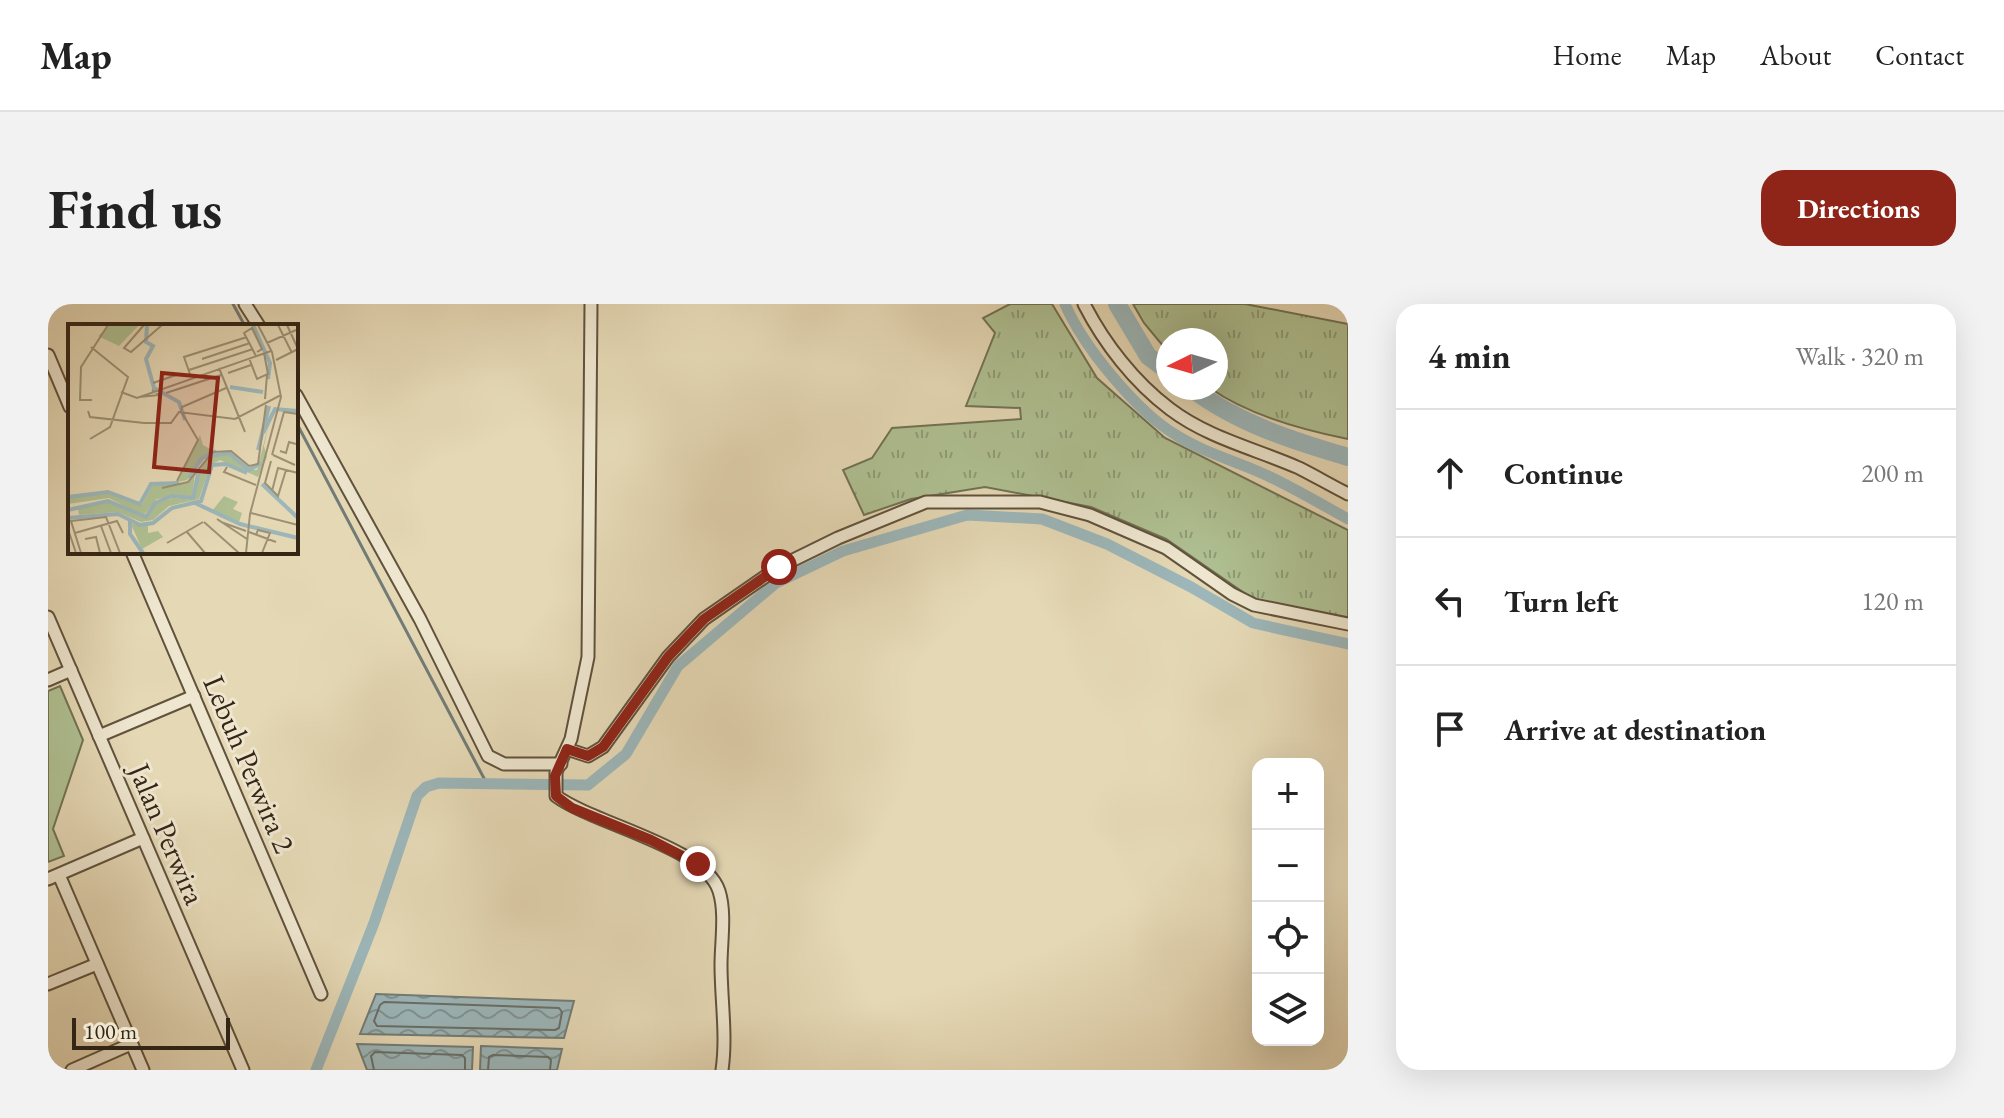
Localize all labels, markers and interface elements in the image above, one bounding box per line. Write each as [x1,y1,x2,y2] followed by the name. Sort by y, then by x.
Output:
[40,31,112,80] text: Map
[1552,37,1622,73] text: Home
[1666,37,1716,73] text: Map
[1760,37,1831,73] text: About
[1875,37,1964,73] text: Contact
[1761,170,1956,246] button: Directions
[48,172,222,245] text: Find us
[68,324,298,554] inset map
[1156,328,1228,400] north arrow
[1428,334,1511,378] text: 4 min
[1796,339,1924,373] text: Walk · 320 m
[1428,451,1472,495] icon: ahead
[1504,454,1623,493] text: Continue
[1861,456,1924,490] text: 200 m
[761,549,797,585] route start
[1428,579,1472,623] icon: left
[1504,582,1618,621] text: Turn left
[1861,584,1924,618] text: 120 m
[195,669,305,859] street label: Lebuh Perwira 2
[1428,707,1472,751] icon: arrive
[1504,710,1766,749] text: Arrive at destination
[119,754,215,910] street label: Jalan Perwira
[1252,758,1324,1046] map controls
[1252,758,1324,830] button: +
[1252,830,1324,902] button: −
[680,846,716,882] route end
[1252,902,1324,974] button: locate
[1252,974,1324,1046] button: layers
[72,1014,230,1050] scale bar
[84,1017,137,1046] text: 100 m

